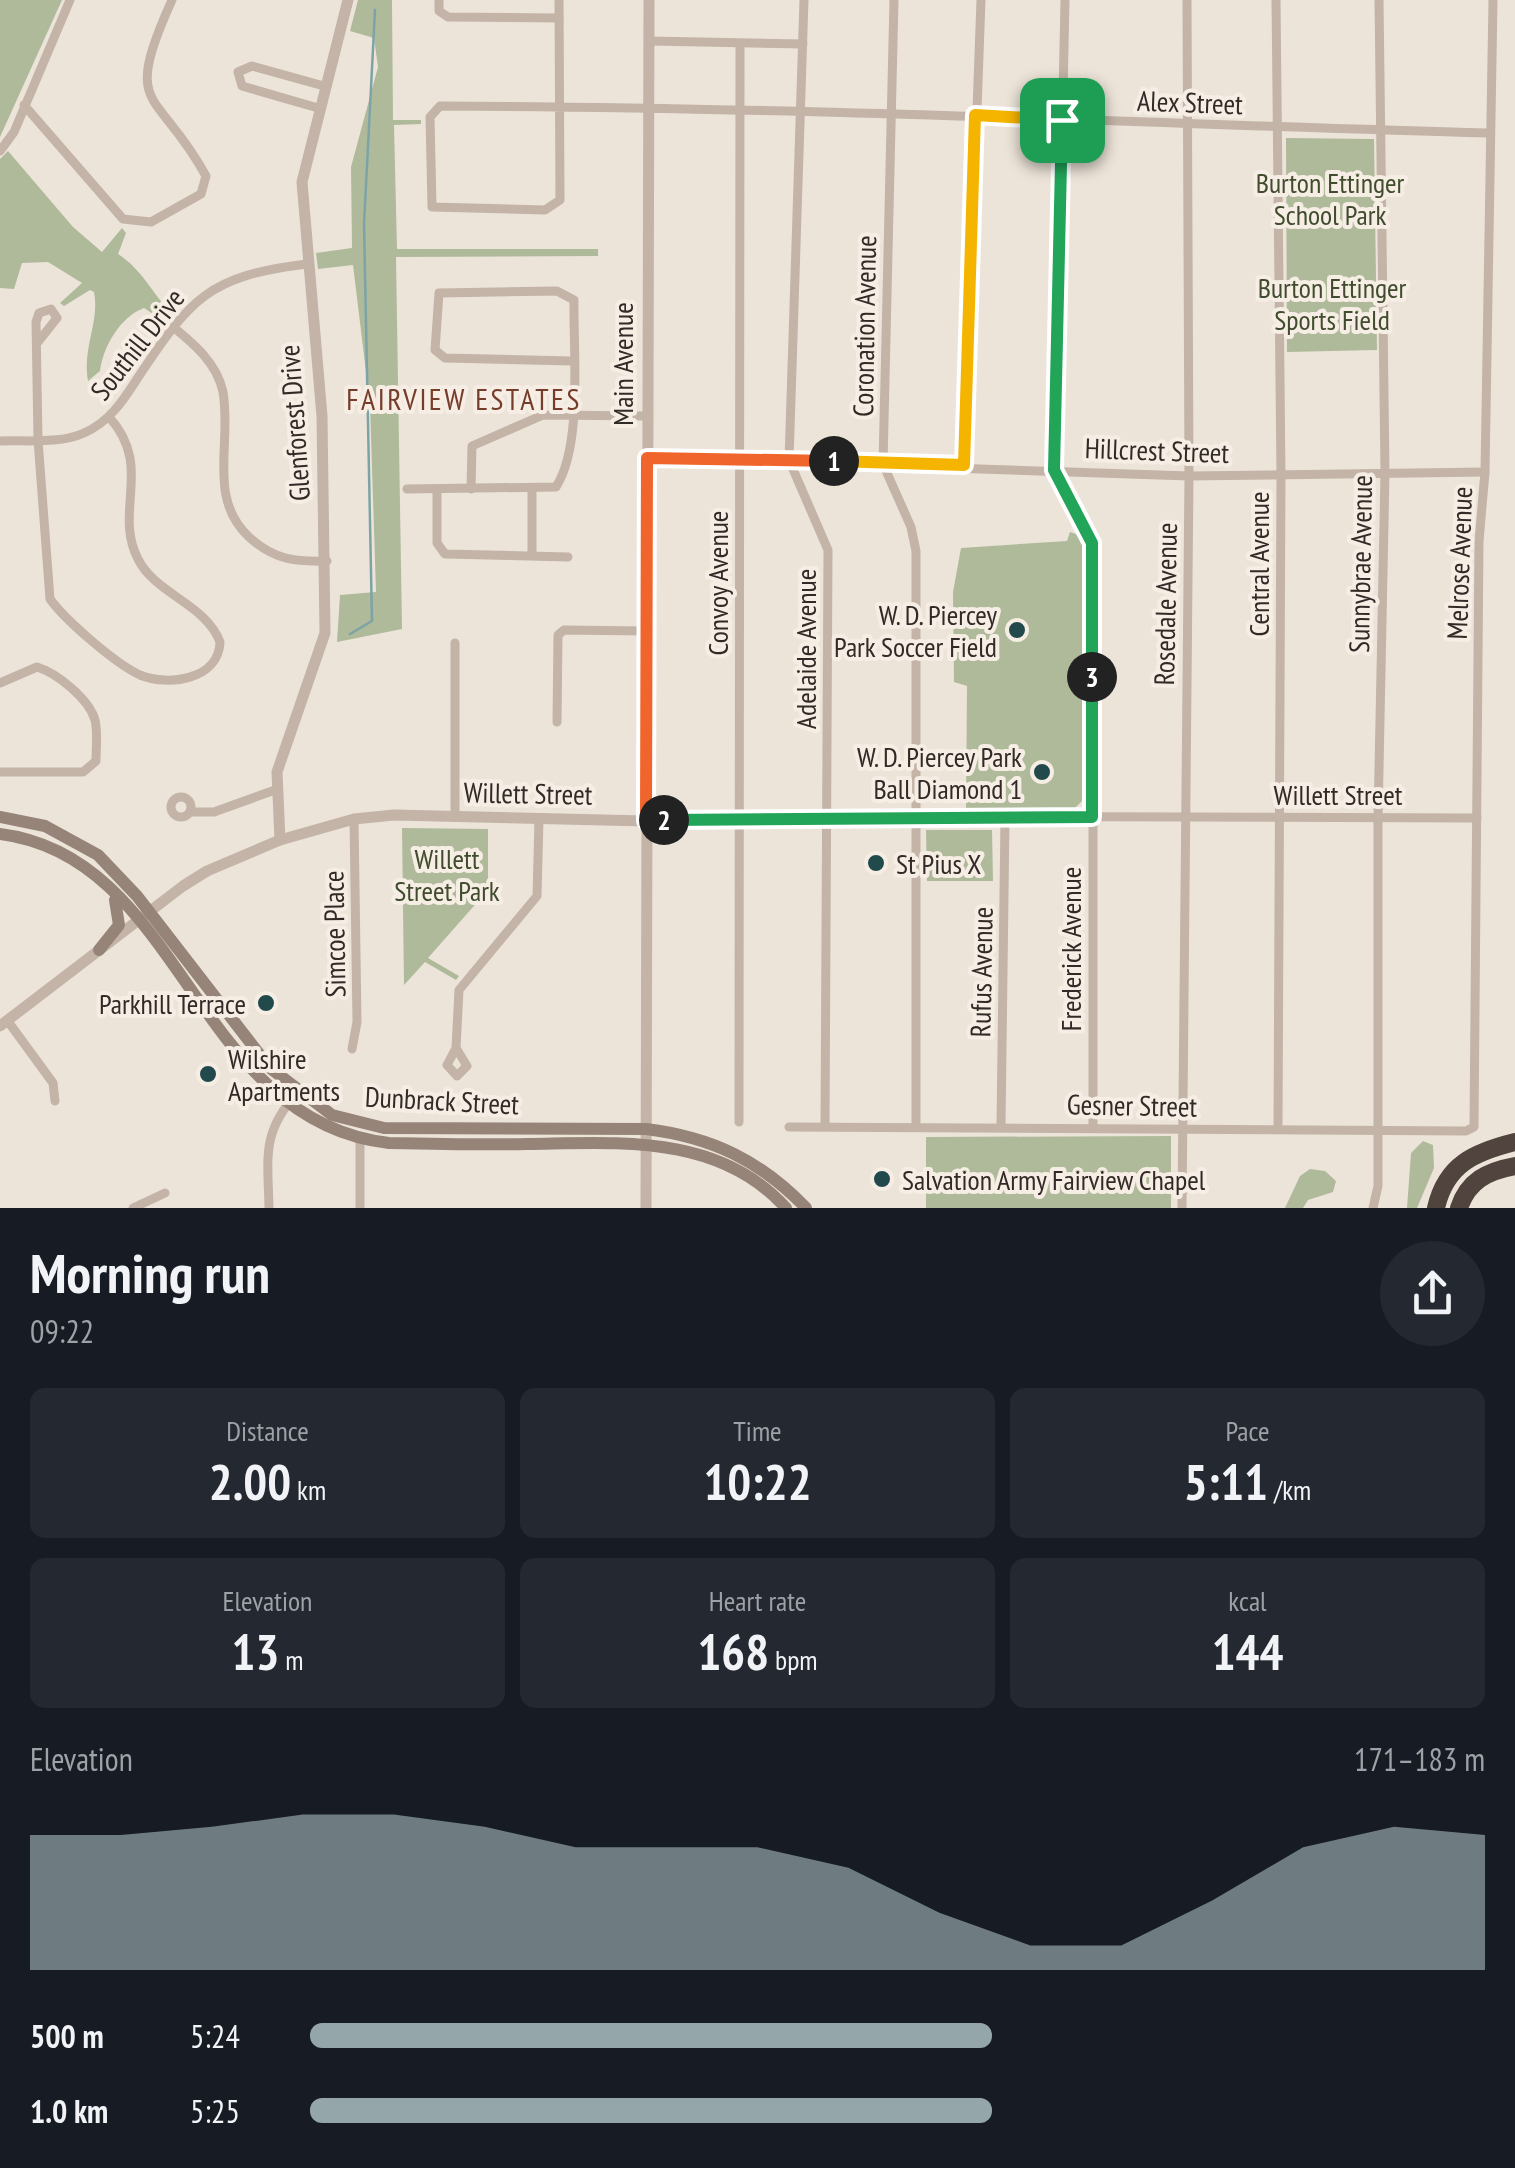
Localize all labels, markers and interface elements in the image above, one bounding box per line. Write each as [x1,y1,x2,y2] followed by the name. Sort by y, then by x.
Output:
[1020,78,1105,163] pin
[1137,82,1244,122] street label: Alex Street
[1035,93,1090,148] icon: arrive
[1256,164,1405,233] park label: Burton Ettinger School Park
[844,235,884,417] street label: Coronation Avenue
[1258,269,1407,338] park label: Burton Ettinger Sports Field
[82,281,192,407] street label: Southill Drive
[604,302,641,426] street label: Main Avenue
[270,344,318,502] street label: Glenforest Drive
[346,379,582,418] district label: FAIRVIEW ESTATES
[1084,429,1230,471] street label: Hillcrest Street
[809,436,859,486] pin: 1
[827,442,841,479] text: 1
[1340,475,1380,653] street label: Sunnybrae Avenue
[1438,486,1480,640] street label: Melrose Avenue
[1240,492,1277,637] street label: Central Avenue
[699,511,736,655] street label: Convoy Avenue
[1145,522,1185,686] street label: Rosedale Avenue
[787,569,824,729] street label: Adelaide Avenue
[834,596,997,665] place label: W. D. Piercey Park Soccer Field
[1006,619,1028,641] marker: W. D. Piercey Park Soccer Field
[1067,652,1117,702] pin: 3
[1085,658,1099,695] text: 3
[857,738,1022,807] place label: W. D. Piercey Park Ball Diamond 1
[1031,761,1053,783] marker: W. D. Piercey Park Ball Diamond 1
[463,773,593,813] street label: Willett Street
[1274,776,1403,813] street label: Willett Street
[639,795,689,845] pin: 2
[657,801,671,838] text: 2
[394,840,500,909] park label: Willett Street Park
[896,845,981,882] place label: St Pius X
[865,852,887,874] marker: St Pius X
[1052,867,1089,1031] street label: Frederick Avenue
[314,870,354,998] street label: Simcoe Place
[961,906,1001,1038] street label: Rufus Avenue
[99,985,246,1022] place label: Parkhill Terrace
[255,992,277,1014] marker: Parkhill Terrace
[228,1040,340,1109] place label: Wilshire Apartments
[197,1063,219,1085] marker: Wilshire Apartments
[364,1077,520,1123] street label: Dunbrack Street
[1067,1085,1198,1125] street label: Gesner Street
[902,1161,1206,1198] place label: Salvation Army Fairview Chapel
[871,1168,893,1190] marker: Salvation Army Fairview Chapel
[30,1237,270,1308] text: Morning run
[1380,1241,1485,1346] button: share
[30,1310,94,1352] text: 09:22
[226,1412,309,1449] text: Distance
[733,1412,782,1449] text: Time
[1225,1412,1270,1449] text: Pace
[209,1449,291,1514] text: 2.00
[703,1449,812,1514] text: 10:22
[1184,1449,1268,1514] text: 5:11
[291,1471,326,1508] text: km
[1268,1471,1311,1508] text: /km
[223,1582,312,1619] text: Elevation
[709,1582,806,1619] text: Heart rate
[1228,1582,1267,1619] text: kcal
[232,1619,279,1684] text: 13
[697,1619,769,1684] text: 168
[1212,1619,1283,1684] text: 144
[279,1641,303,1678] text: m
[769,1641,818,1678] text: bpm
[30,1738,133,1780] text: Elevation
[1354,1738,1485,1780] text: 171–183 m
[30,2015,104,2057] text: 500 m
[190,2015,240,2057] text: 5:24
[30,2090,108,2132] text: 1.0 km
[190,2090,240,2132] text: 5:25

